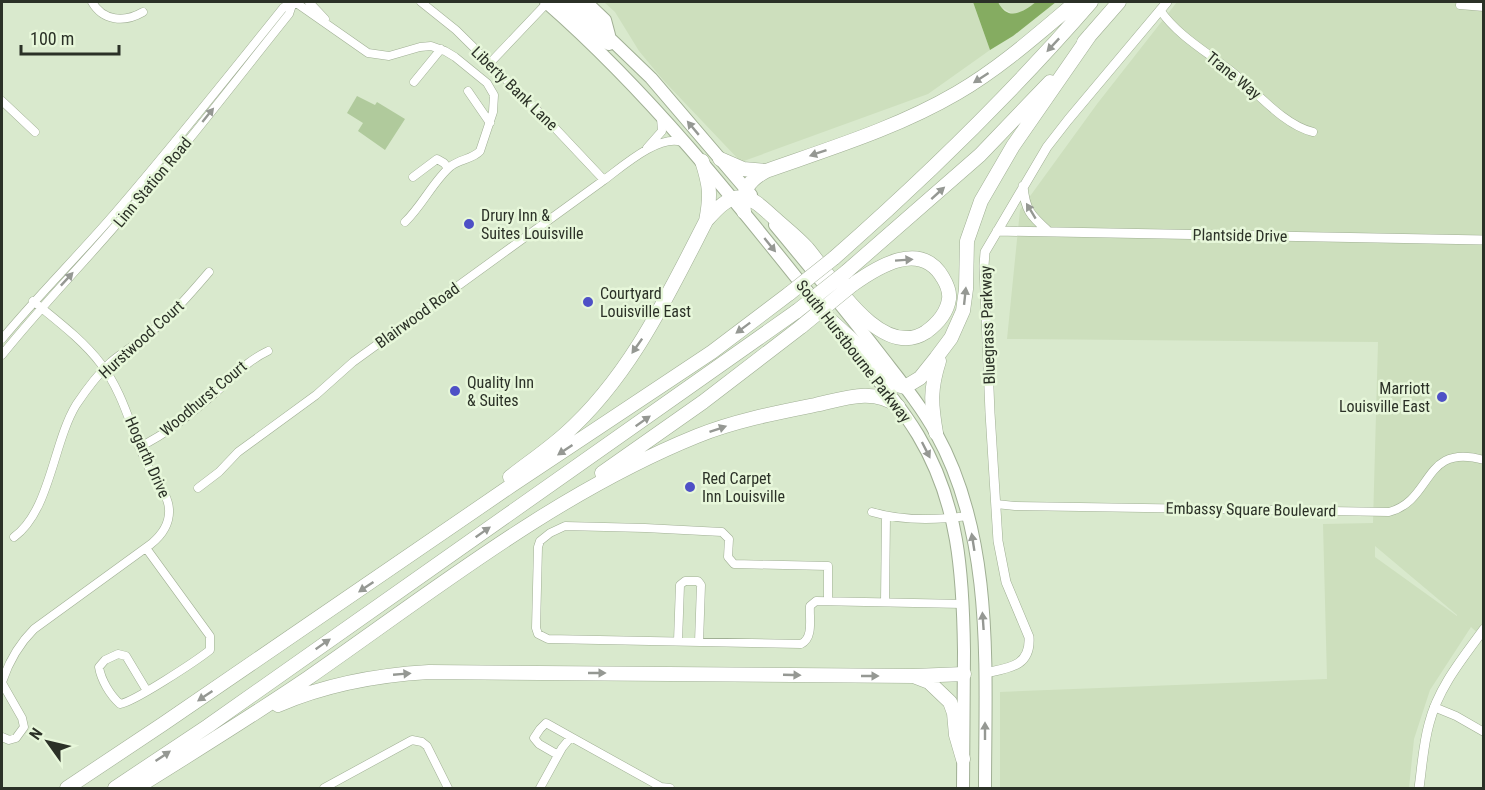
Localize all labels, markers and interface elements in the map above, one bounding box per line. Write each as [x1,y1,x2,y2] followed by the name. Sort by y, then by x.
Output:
[21,18,118,56] scale bar
[30,28,74,49] text: 100 m
[1046,38,1060,53] one-way arrow
[468,42,562,134] street label: Liberty Bank Lane
[1202,48,1265,103] street label: Trane Way
[973,72,989,83] one-way arrow
[201,108,214,123] one-way arrow
[687,120,700,136] one-way arrow
[109,134,195,231] street label: Linn Station Road
[808,149,826,158] one-way arrow
[930,186,945,200] one-way arrow
[1025,203,1036,220] one-way arrow
[481,206,584,243] place label: Drury Inn & Suites Louisville
[462,217,476,231] marker: Drury Inn & Suites Louisville
[1192,225,1287,246] street label: Plantside Drive
[764,237,777,253] one-way arrow
[894,255,913,265] one-way arrow
[976,265,999,385] street label: Bluegrass Parkway
[60,271,74,286] one-way arrow
[792,276,915,427] street label: South Hurstbourne Parkway
[372,279,463,352] street label: Blairwood Road
[600,284,691,321] place label: Courtyard Louisville East
[960,286,970,305] one-way arrow
[581,295,595,309] marker: Courtyard Louisville East
[95,296,188,382] street label: Hurstwood Court
[736,322,751,334] one-way arrow
[631,338,643,354] one-way arrow
[156,357,251,440] street label: Woodhurst Court
[467,373,534,410] place label: Quality Inn & Suites
[1339,379,1430,416] place label: Marriott Louisville East
[448,384,462,398] marker: Quality Inn & Suites
[1435,390,1449,404] marker: Marriott Louisville East
[121,414,174,501] street label: Hogarth Drive
[636,416,651,428] one-way arrow
[709,423,727,433] one-way arrow
[921,442,931,459] one-way arrow
[557,444,573,455] one-way arrow
[702,469,785,506] place label: Red Carpet Inn Louisville
[683,480,697,494] marker: Red Carpet Inn Louisville
[1165,499,1337,520] street label: Embassy Square Boulevard
[474,526,490,538] one-way arrow
[969,533,978,552] one-way arrow
[358,581,374,592] one-way arrow
[978,611,987,630] one-way arrow
[315,638,331,650] one-way arrow
[587,668,606,678] one-way arrow
[392,669,411,679] one-way arrow
[782,670,801,679] one-way arrow
[861,671,880,681] one-way arrow
[197,690,213,702] one-way arrow
[18,712,78,772] north arrow
[980,721,990,740] one-way arrow
[25,725,47,743] text: N
[155,750,171,762] one-way arrow

